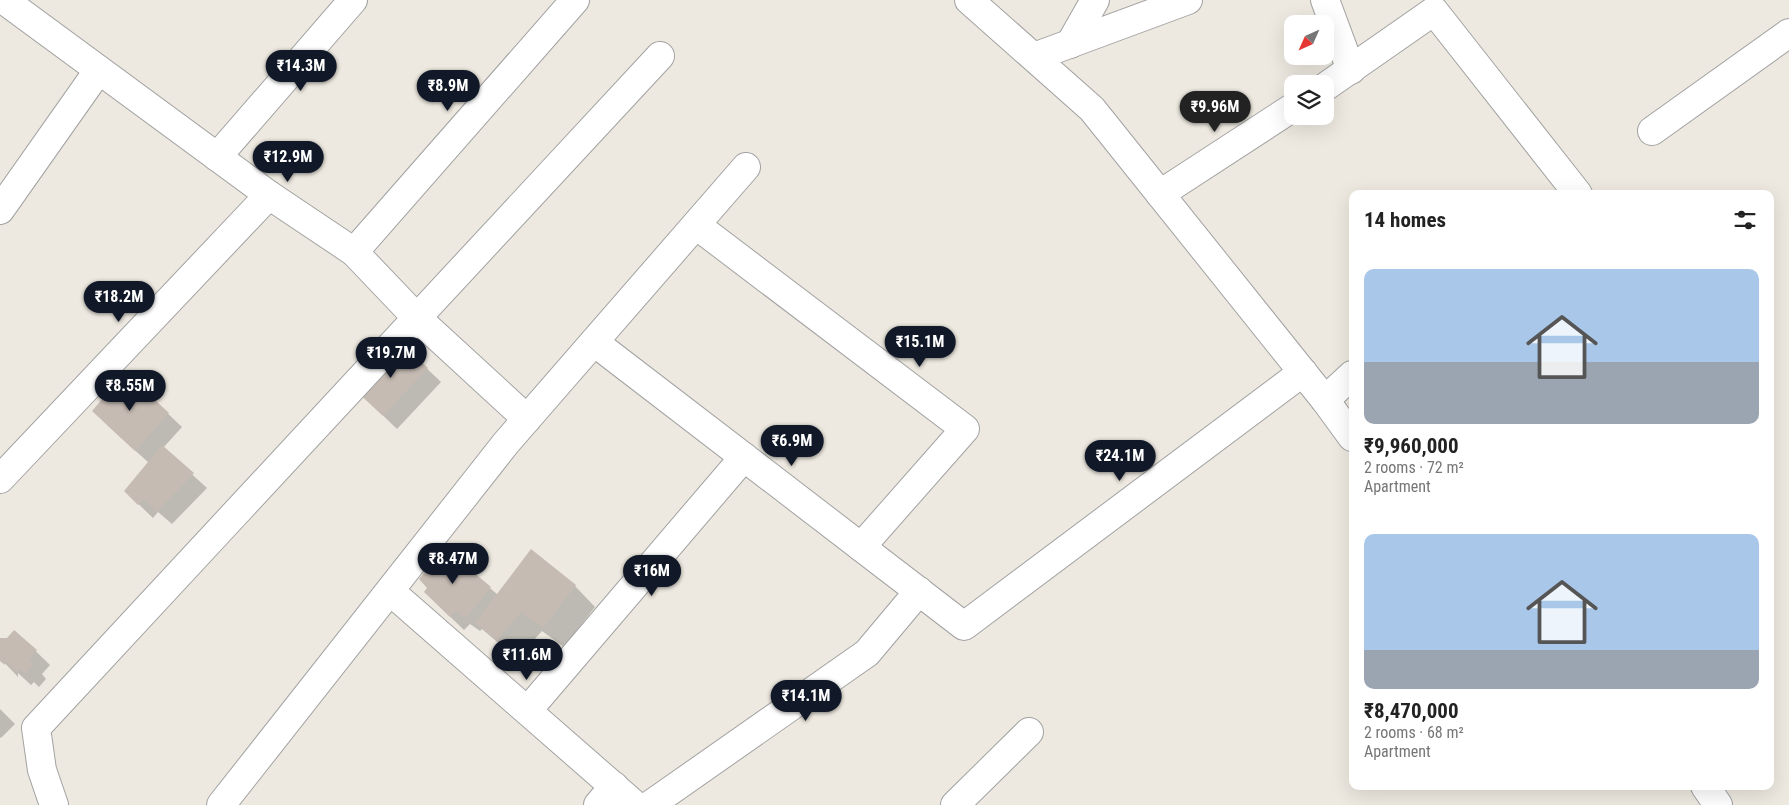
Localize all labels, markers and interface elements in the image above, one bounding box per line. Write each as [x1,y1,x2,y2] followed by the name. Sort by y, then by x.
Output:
[1284,15,1334,65] north arrow
[1284,15,1334,125] map controls
[260,49,342,92] pin: ₹14.3M
[277,56,325,75] text: ₹14.3M
[413,70,483,112] pin: ₹8.9M
[1284,75,1334,125] button: layers
[428,76,468,95] text: ₹8.9M
[1174,90,1256,133] pin: ₹9.96M
[1191,97,1239,116] text: ₹9.96M
[247,140,329,183] pin: ₹12.9M
[264,147,312,166] text: ₹12.9M
[1731,206,1759,234] icon: filters
[1364,208,1446,232] text: 14 homes
[78,280,160,323] pin: ₹18.2M
[95,287,143,306] text: ₹18.2M
[1517,302,1607,392] icon: home
[879,326,961,368] pin: ₹15.1M
[896,332,944,351] text: ₹15.1M
[350,336,432,379] pin: ₹19.7M
[367,343,415,362] text: ₹19.7M
[89,370,171,412] pin: ₹8.55M
[106,376,154,395] text: ₹8.55M
[757,424,827,467] pin: ₹6.9M
[772,431,812,450] text: ₹6.9M
[1364,434,1459,458] text: ₹9,960,000
[1079,440,1161,482] pin: ₹24.1M
[1096,446,1144,465] text: ₹24.1M
[1364,458,1464,477] text: 2 rooms · 72 m²
[1364,477,1431,496] text: Apartment
[412,542,494,585] pin: ₹8.47M
[429,549,477,568] text: ₹8.47M
[622,554,682,597] pin: ₹16M
[634,561,670,580] text: ₹16M
[1517,567,1607,657] icon: home
[486,638,568,681] pin: ₹11.6M
[503,645,551,664] text: ₹11.6M
[765,680,847,722] pin: ₹14.1M
[782,686,830,705] text: ₹14.1M
[1364,699,1459,723] text: ₹8,470,000
[1364,723,1464,742] text: 2 rooms · 68 m²
[1364,742,1431,761] text: Apartment

